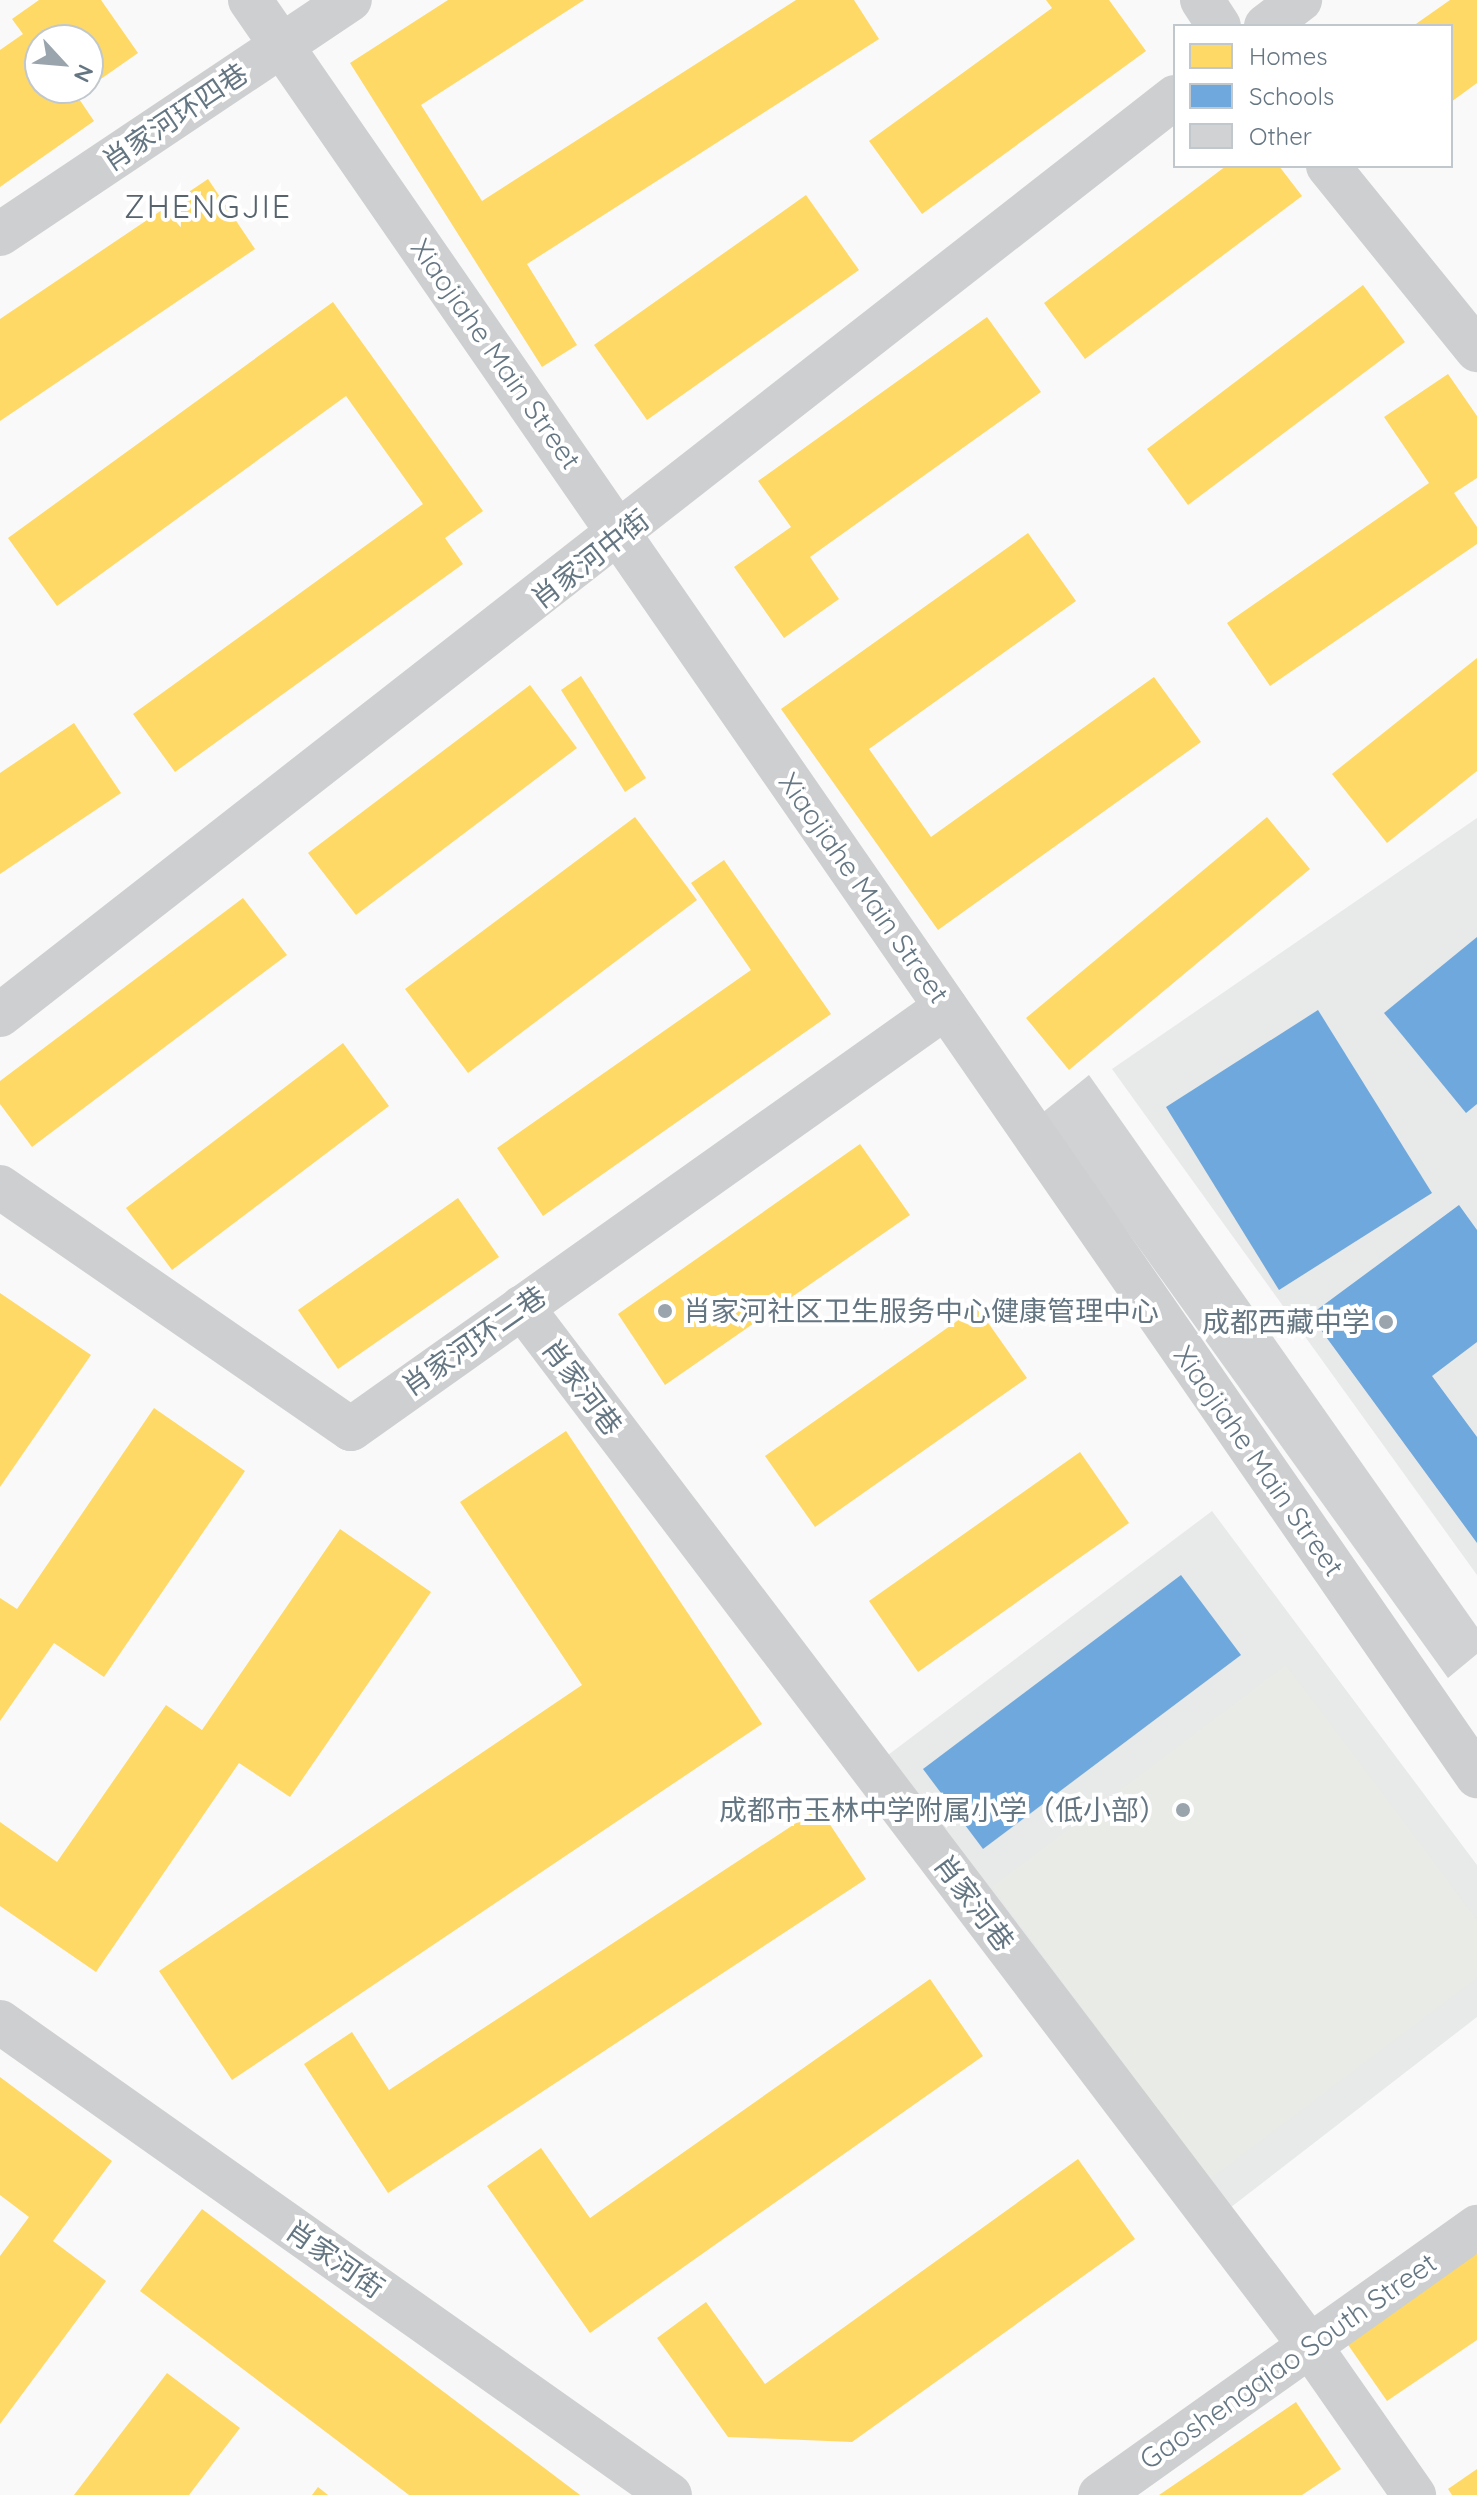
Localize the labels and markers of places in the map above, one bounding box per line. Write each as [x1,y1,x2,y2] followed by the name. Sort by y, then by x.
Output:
[683,1294,1159,1328] place label: 肖家河社区卫生服务中心健康管理中心
[654,1300,676,1322] marker: 肖家河社区卫生服务中心健康管理中心
[1202,1305,1370,1339] place label: 成都西藏中学
[1377,1313,1395,1331] marker: 成都西藏中学
[719,1793,1167,1827] place label: 成都市玉林中学附属小学（低小部）
[1174,1801,1192,1819] marker: 成都市玉林中学附属小学（低小部）

